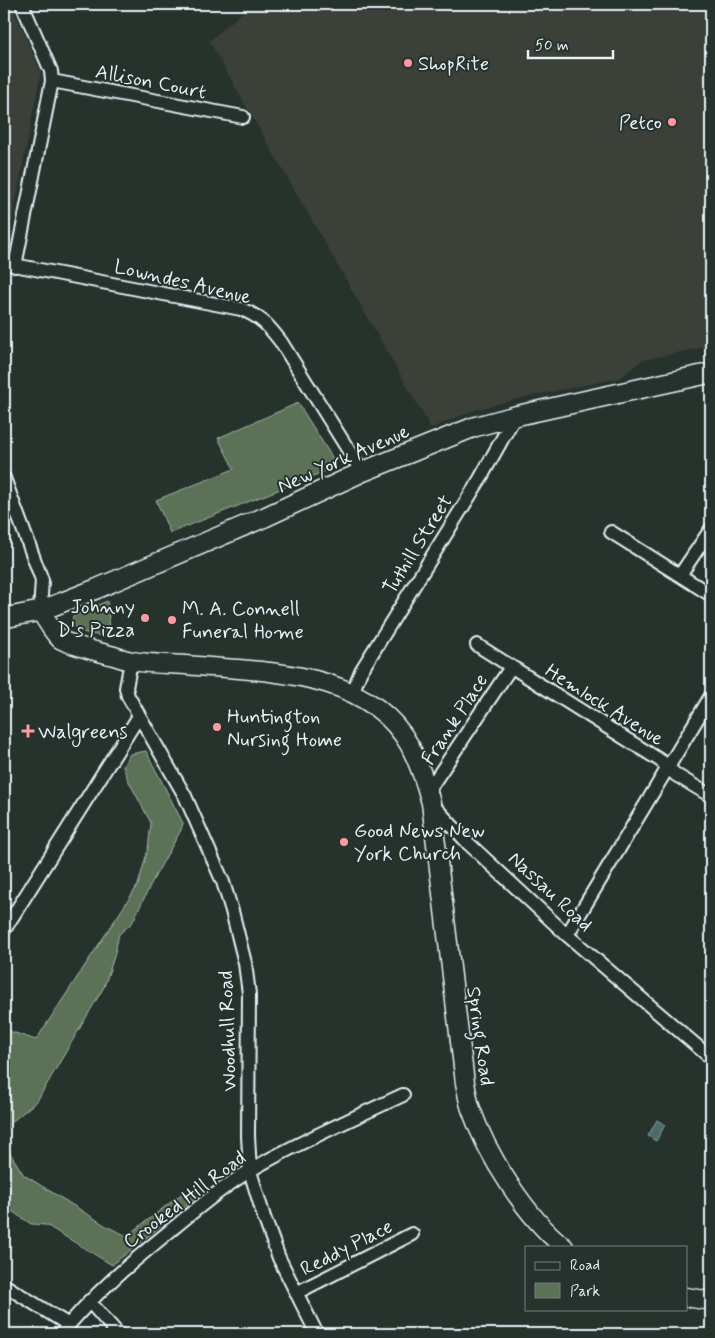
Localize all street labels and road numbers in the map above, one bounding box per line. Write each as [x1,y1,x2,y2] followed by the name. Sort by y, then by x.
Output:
[93,59,208,106] street label: Allison Court
[112,254,254,311] street label: Lowndes Avenue
[273,418,414,501] street label: New York Avenue
[377,490,460,600] street label: Tuthill Street
[540,658,669,753] street label: Hemlock Avenue
[416,669,495,771] street label: Frank Place
[502,846,598,938] street label: Nassau Road
[213,970,244,1092] street label: Woodhull Road
[457,985,500,1088] street label: Spring Road
[118,1145,252,1255] street label: Crooked Hill Road
[296,1214,397,1283] street label: Reddy Place

